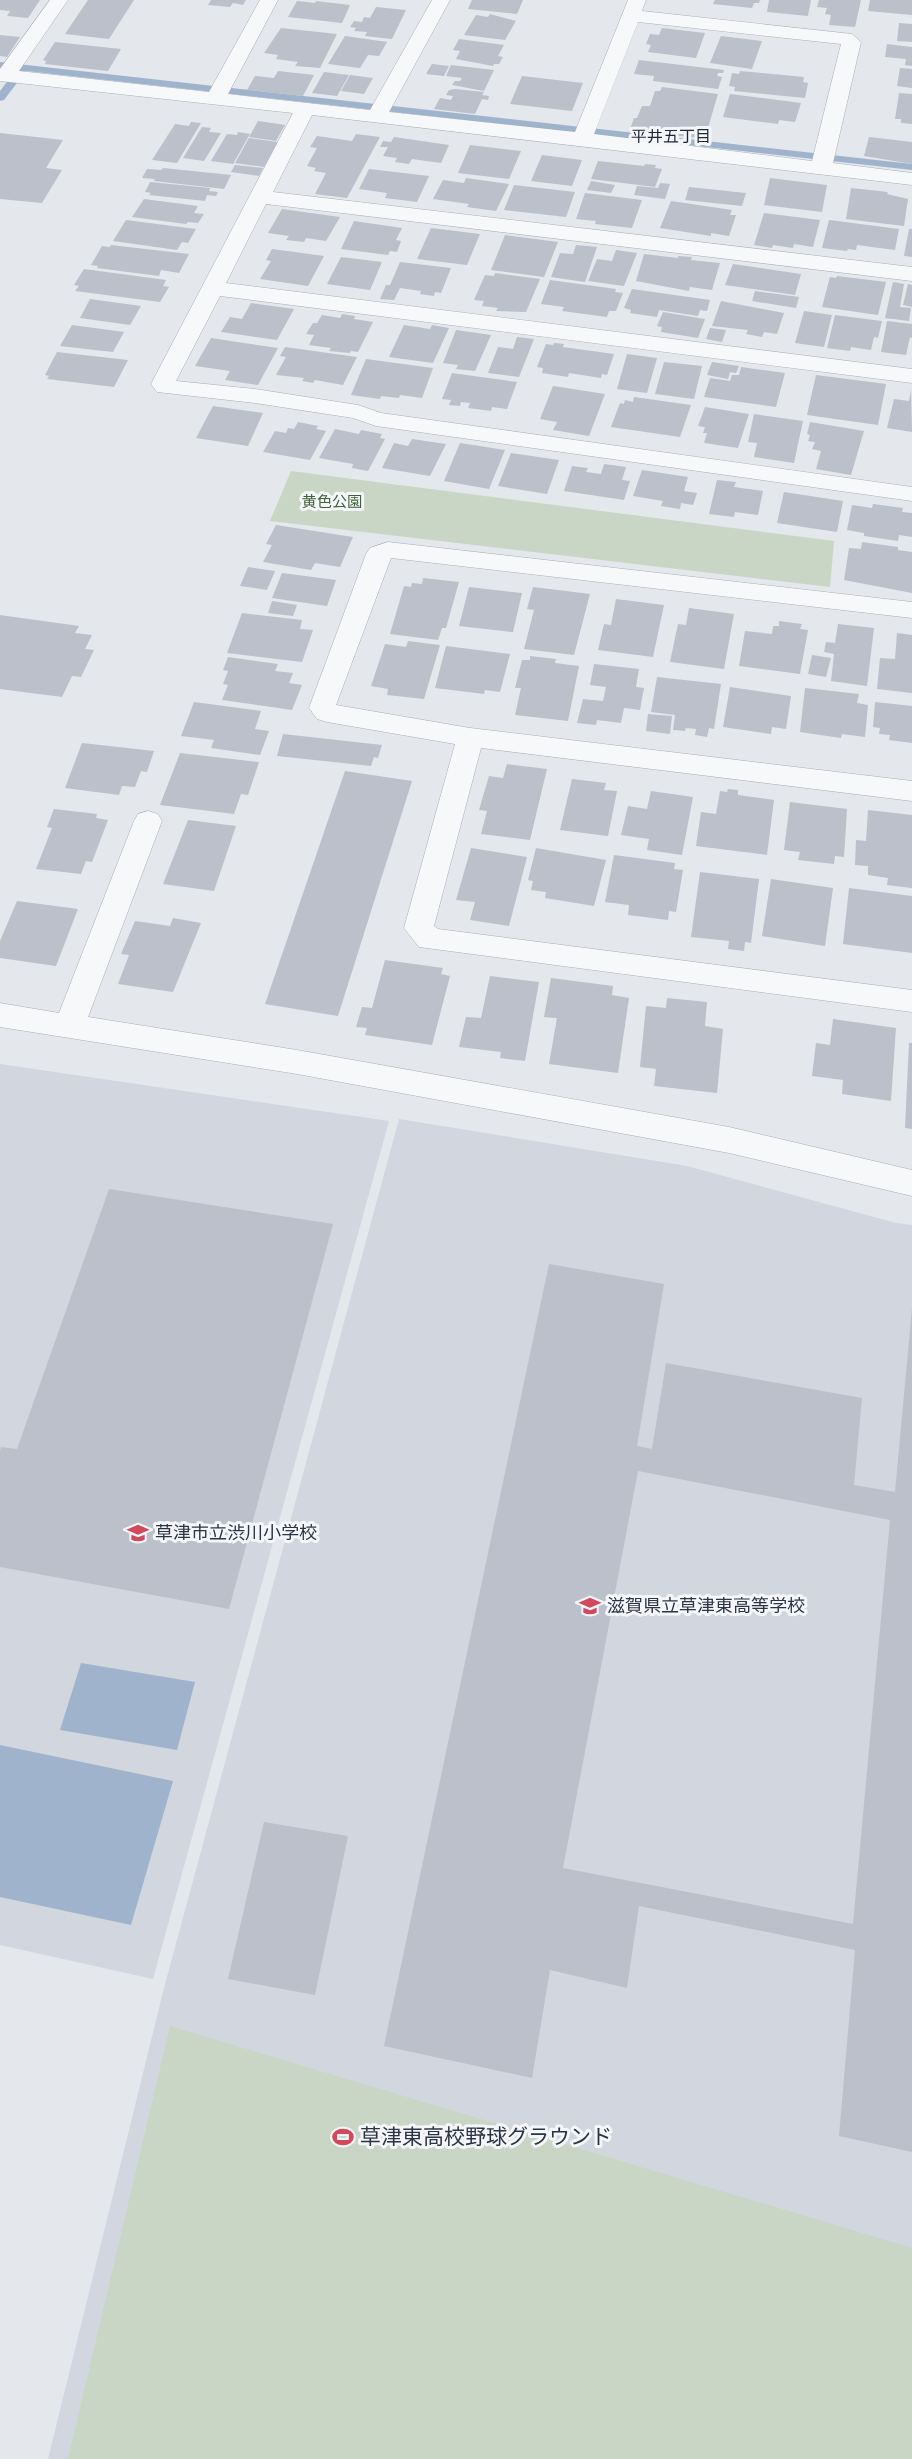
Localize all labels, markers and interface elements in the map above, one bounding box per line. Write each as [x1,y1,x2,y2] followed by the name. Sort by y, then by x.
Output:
[631,126,711,145] district label: 平井五丁目
[302,492,362,510] park label: 黄色公園
[126,1521,150,1545] school or university icon: 草津市立渋川小学校
[155,1521,317,1543] place label: 草津市立渋川小学校
[578,1594,602,1618] school or university icon: 滋賀県立草津東高等学校
[607,1594,805,1616] place label: 滋賀県立草津東高等学校
[360,2123,612,2148] place label: 草津東高校野球グラウンド
[331,2125,355,2149] sports icon: 草津東高校野球グラウンド

